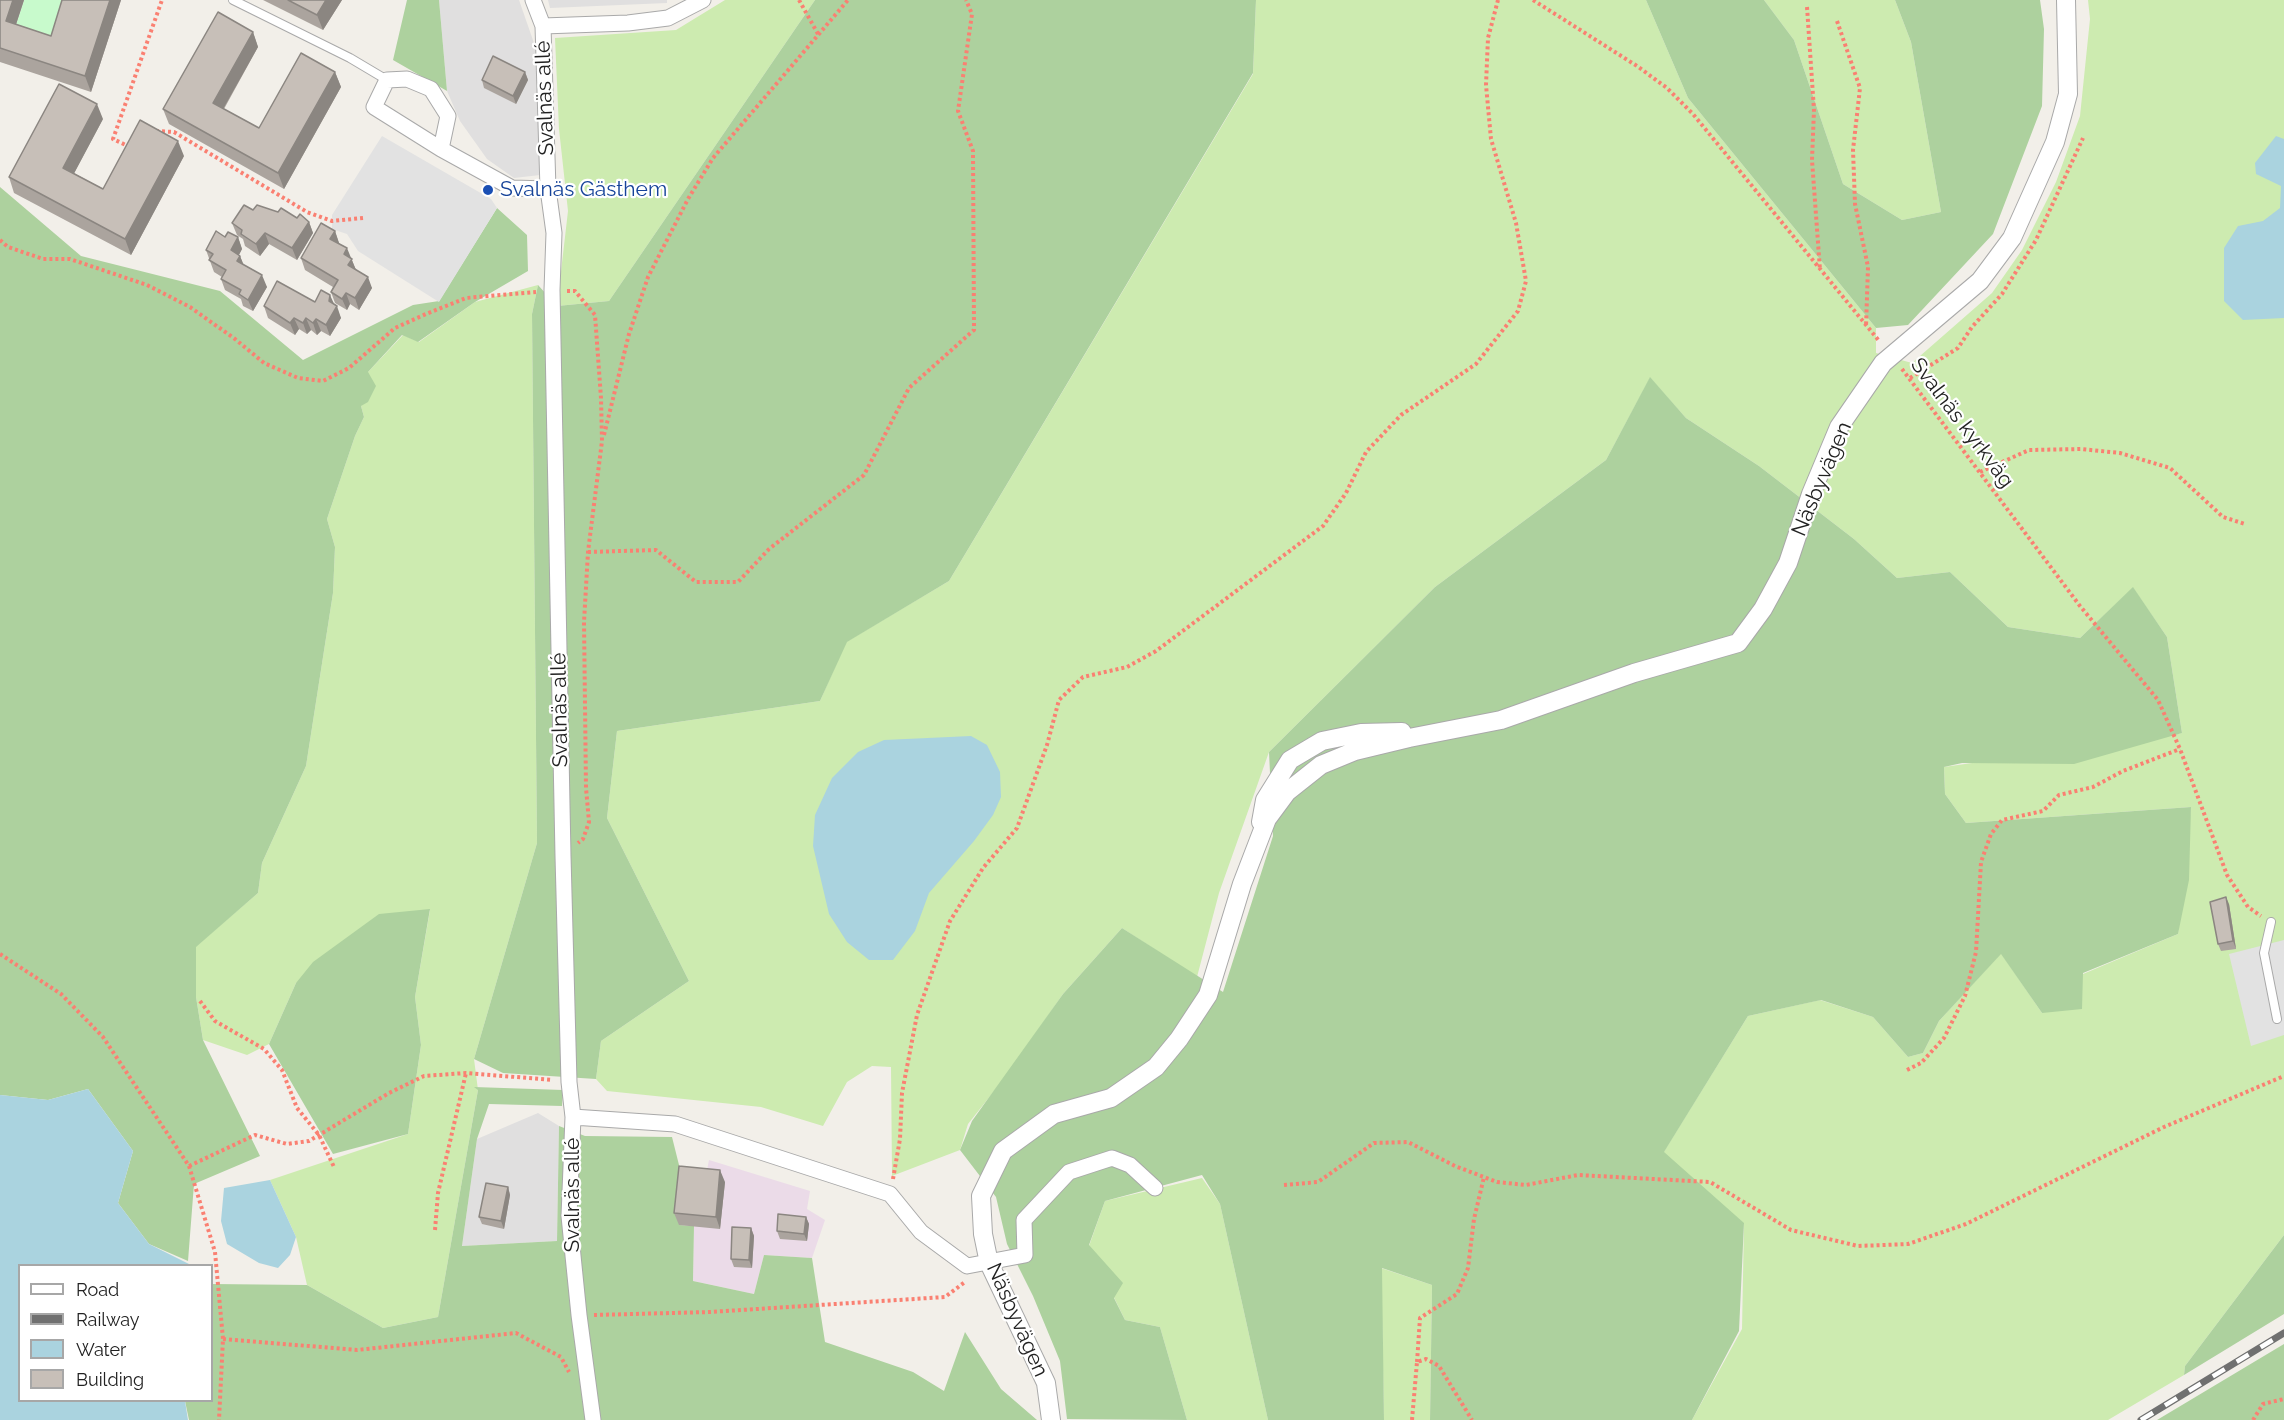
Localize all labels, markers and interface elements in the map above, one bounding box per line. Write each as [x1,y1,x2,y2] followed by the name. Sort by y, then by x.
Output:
[530,40,560,156] street label: Svalnäs allé
[500,177,667,203] place label: Svalnäs Gästhem
[481,183,495,197] marker: Svalnäs Gästhem
[1905,353,2019,493] street label: Svalnäs kyrkväg
[1787,418,1857,540] street label: Näsbyvägen
[546,652,574,768] street label: Svalnäs allé
[560,1138,586,1252] street label: Svalnäs allé
[981,1259,1053,1381] street label: Näsbyvägen
[18,1264,213,1402] legend
[76,1279,119,1300] text: Road
[76,1309,140,1330] text: Railway
[76,1339,126,1360] text: Water
[76,1369,144,1390] text: Building

